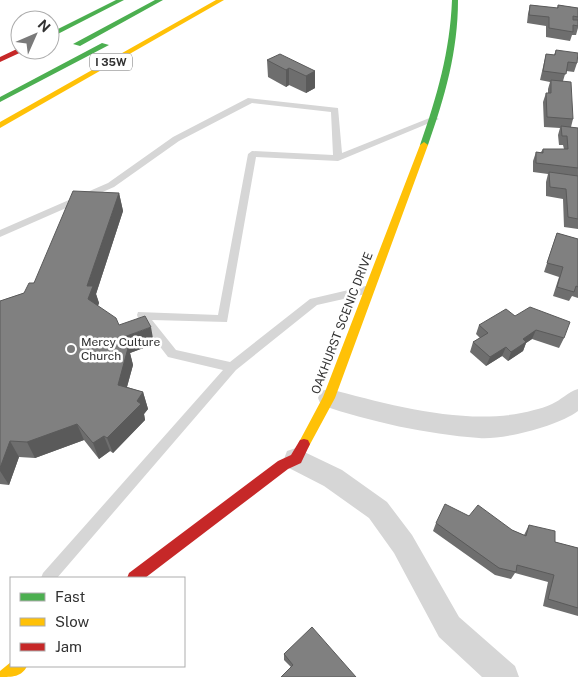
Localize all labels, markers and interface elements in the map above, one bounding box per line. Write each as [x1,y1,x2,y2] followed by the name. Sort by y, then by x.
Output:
[10,10,60,60] north arrow
[35,16,54,35] text: N
[90,54,132,70] road number: I 35W
[308,250,376,396] street label: OAKHURST SCENIC DRIVE
[81,335,160,363] place label: Mercy Culture Church
[65,343,77,355] marker: Mercy Culture Church
[10,577,185,667] legend
[55,588,85,605] text: Fast
[55,613,90,630] text: Slow
[55,638,82,655] text: Jam

